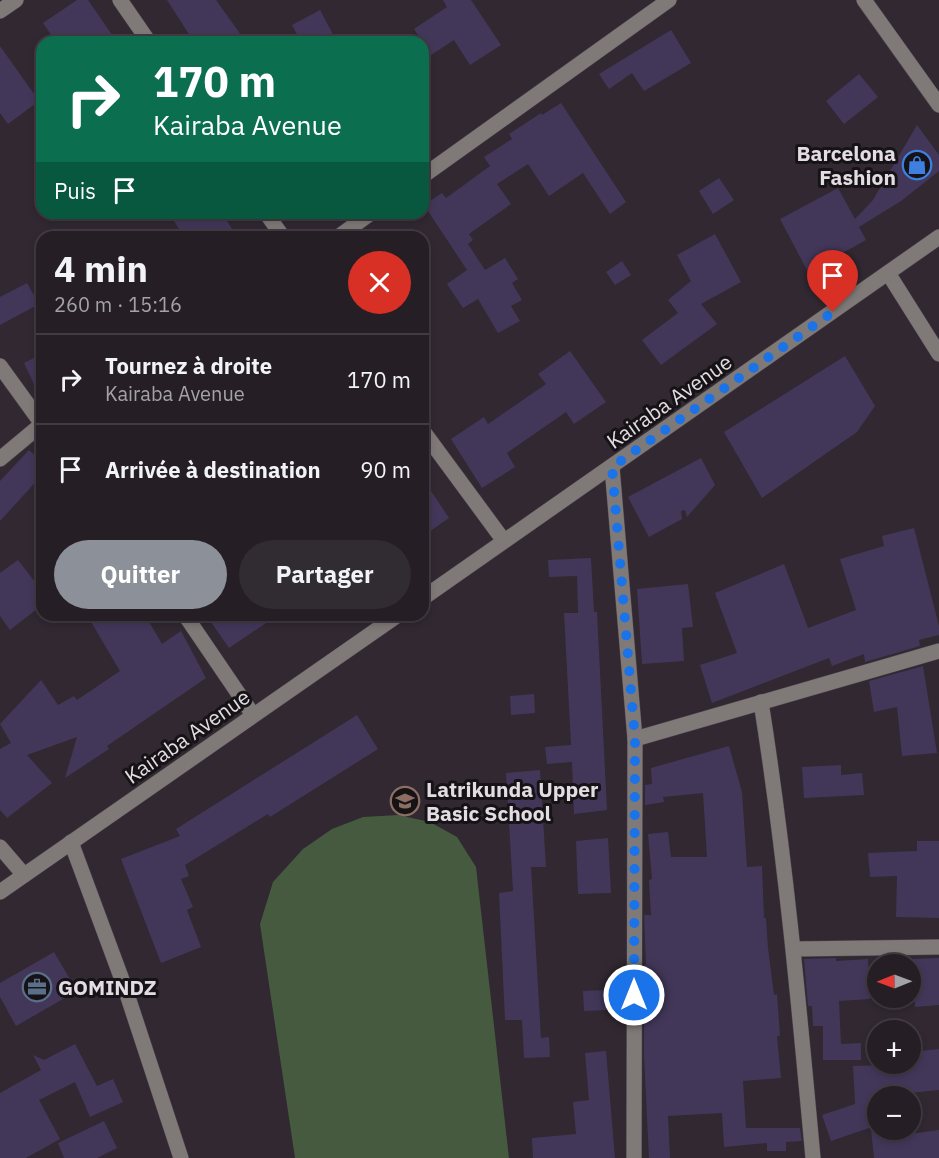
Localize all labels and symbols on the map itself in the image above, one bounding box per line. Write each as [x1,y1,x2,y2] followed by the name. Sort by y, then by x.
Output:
[796,139,896,191] place label: Barcelona Fashion
[901,149,933,181] shop icon: Barcelona Fashion
[807,250,858,312] pin
[601,347,737,455] street label: Kairaba Avenue
[119,682,255,790] street label: Kairaba Avenue
[426,775,599,827] place label: Latrikunda Upper Basic School
[389,785,421,817] school or university icon: Latrikunda Upper Basic School
[867,954,921,1008] north arrow
[602,963,666,1027] position arrow
[21,971,53,1003] office icon: GOMINDZ
[58,973,156,1001] place label: GOMINDZ

